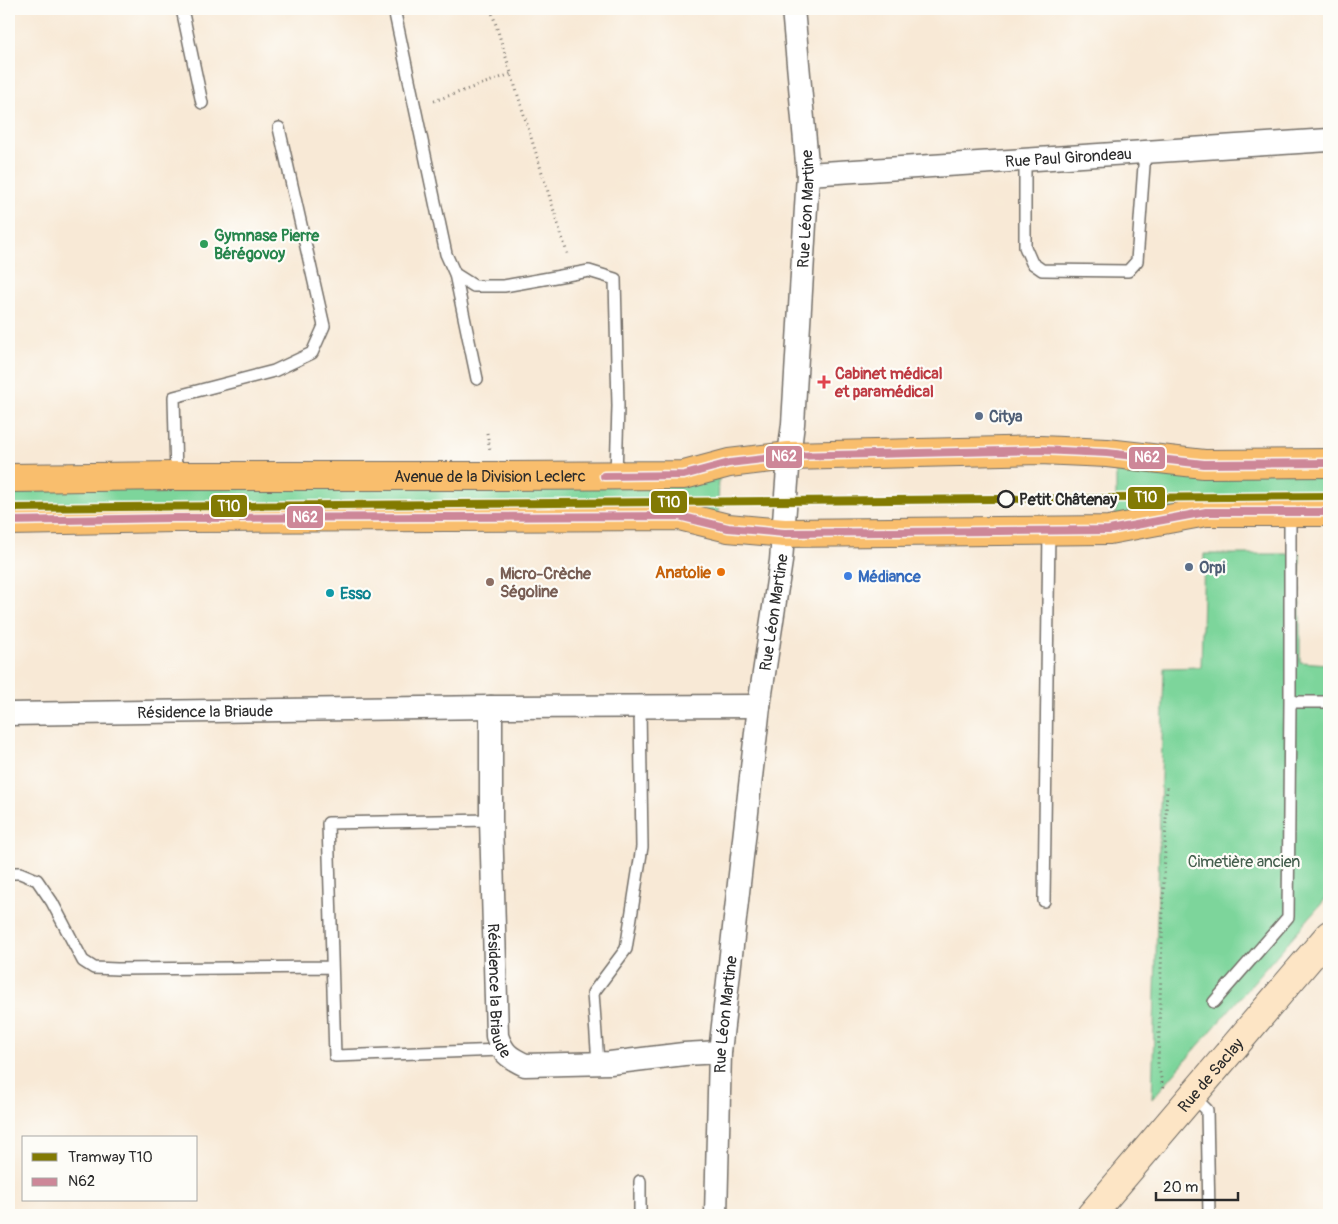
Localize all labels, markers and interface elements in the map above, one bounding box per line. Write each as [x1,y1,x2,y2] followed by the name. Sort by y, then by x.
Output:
[1005,144,1132,172] street label: Rue Paul Girondeau
[793,149,819,268] street label: Rue Léon Martine
[214,226,320,264] place label: Gymnase Pierre Bérégovoy
[198,238,210,250] marker: Gymnase Pierre Bérégovoy
[834,364,943,402] place label: Cabinet médical et paramédical
[817,375,831,389] marker: Cabinet médical et paramédical
[989,407,1023,427] place label: Citya
[973,410,985,422] marker: Citya
[765,445,803,469] line badge: N62
[1128,446,1166,470] line badge: N62
[771,448,797,465] text: N62
[1134,449,1160,466] text: N62
[394,467,586,487] street label: Avenue de la Division Leclerc
[1127,486,1166,510] line badge: T10
[1134,489,1158,506] text: T10
[650,490,688,514] line badge: T10
[997,490,1015,508] marker: Petit Châtenay
[1019,490,1117,510] place label: Petit Châtenay
[210,494,248,518] line badge: T10
[657,494,681,511] text: T10
[217,498,241,515] text: T10
[286,505,324,529] line badge: N62
[292,509,318,526] text: N62
[755,553,793,672] street label: Rue Léon Martine
[1199,558,1225,578] place label: Orpi
[1183,561,1195,573] marker: Orpi
[655,563,712,583] place label: Anatolie
[500,564,592,602] place label: Micro-Crèche Ségoline
[715,566,727,578] marker: Anatolie
[858,567,922,587] place label: Médiance
[842,570,854,582] marker: Médiance
[484,576,496,588] marker: Micro-Crèche Ségoline
[340,584,372,604] place label: Esso
[324,587,336,599] marker: Esso
[137,701,273,723] street label: Résidence la Briaude
[1188,852,1300,872] park label: Cimetière ancien
[483,923,515,1063] street label: Résidence la Briaude
[710,955,742,1073] street label: Rue Léon Martine
[1174,1034,1248,1117] street label: Rue de Saclay
[22,1136,198,1202] legend
[68,1148,153,1167] text: Tramway T10
[1156,1169,1238,1201] scale bar
[68,1172,95,1191] text: N62
[1163,1178,1198,1197] text: 20 m

